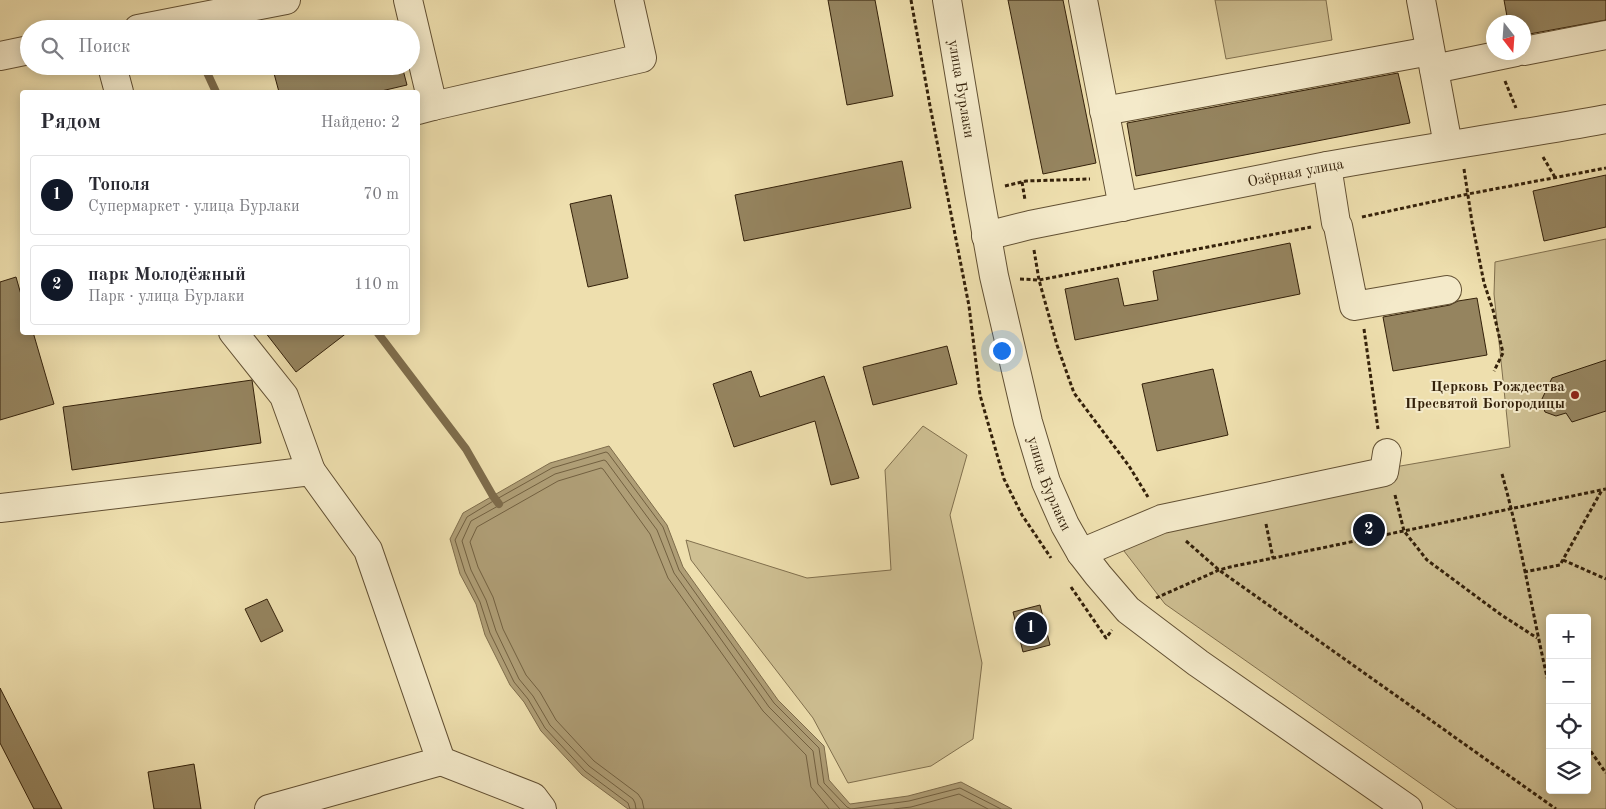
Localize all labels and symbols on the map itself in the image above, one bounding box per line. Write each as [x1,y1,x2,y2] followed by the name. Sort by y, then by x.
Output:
[1486,15,1531,60] north arrow
[945,39,976,139] street label: улица Бурлаки
[1246,157,1346,190] street label: Озёрная улица
[989,338,1015,364] your location
[1405,380,1565,412] place label: Церковь Рождества Пресвятой Богородицы
[1569,389,1581,401] marker: Церковь Рождества Пресвятой Богородицы
[1024,435,1073,534] street label: улица Бурлаки
[1353,511,1385,549] pin: 2
[1015,609,1047,647] pin: 1

